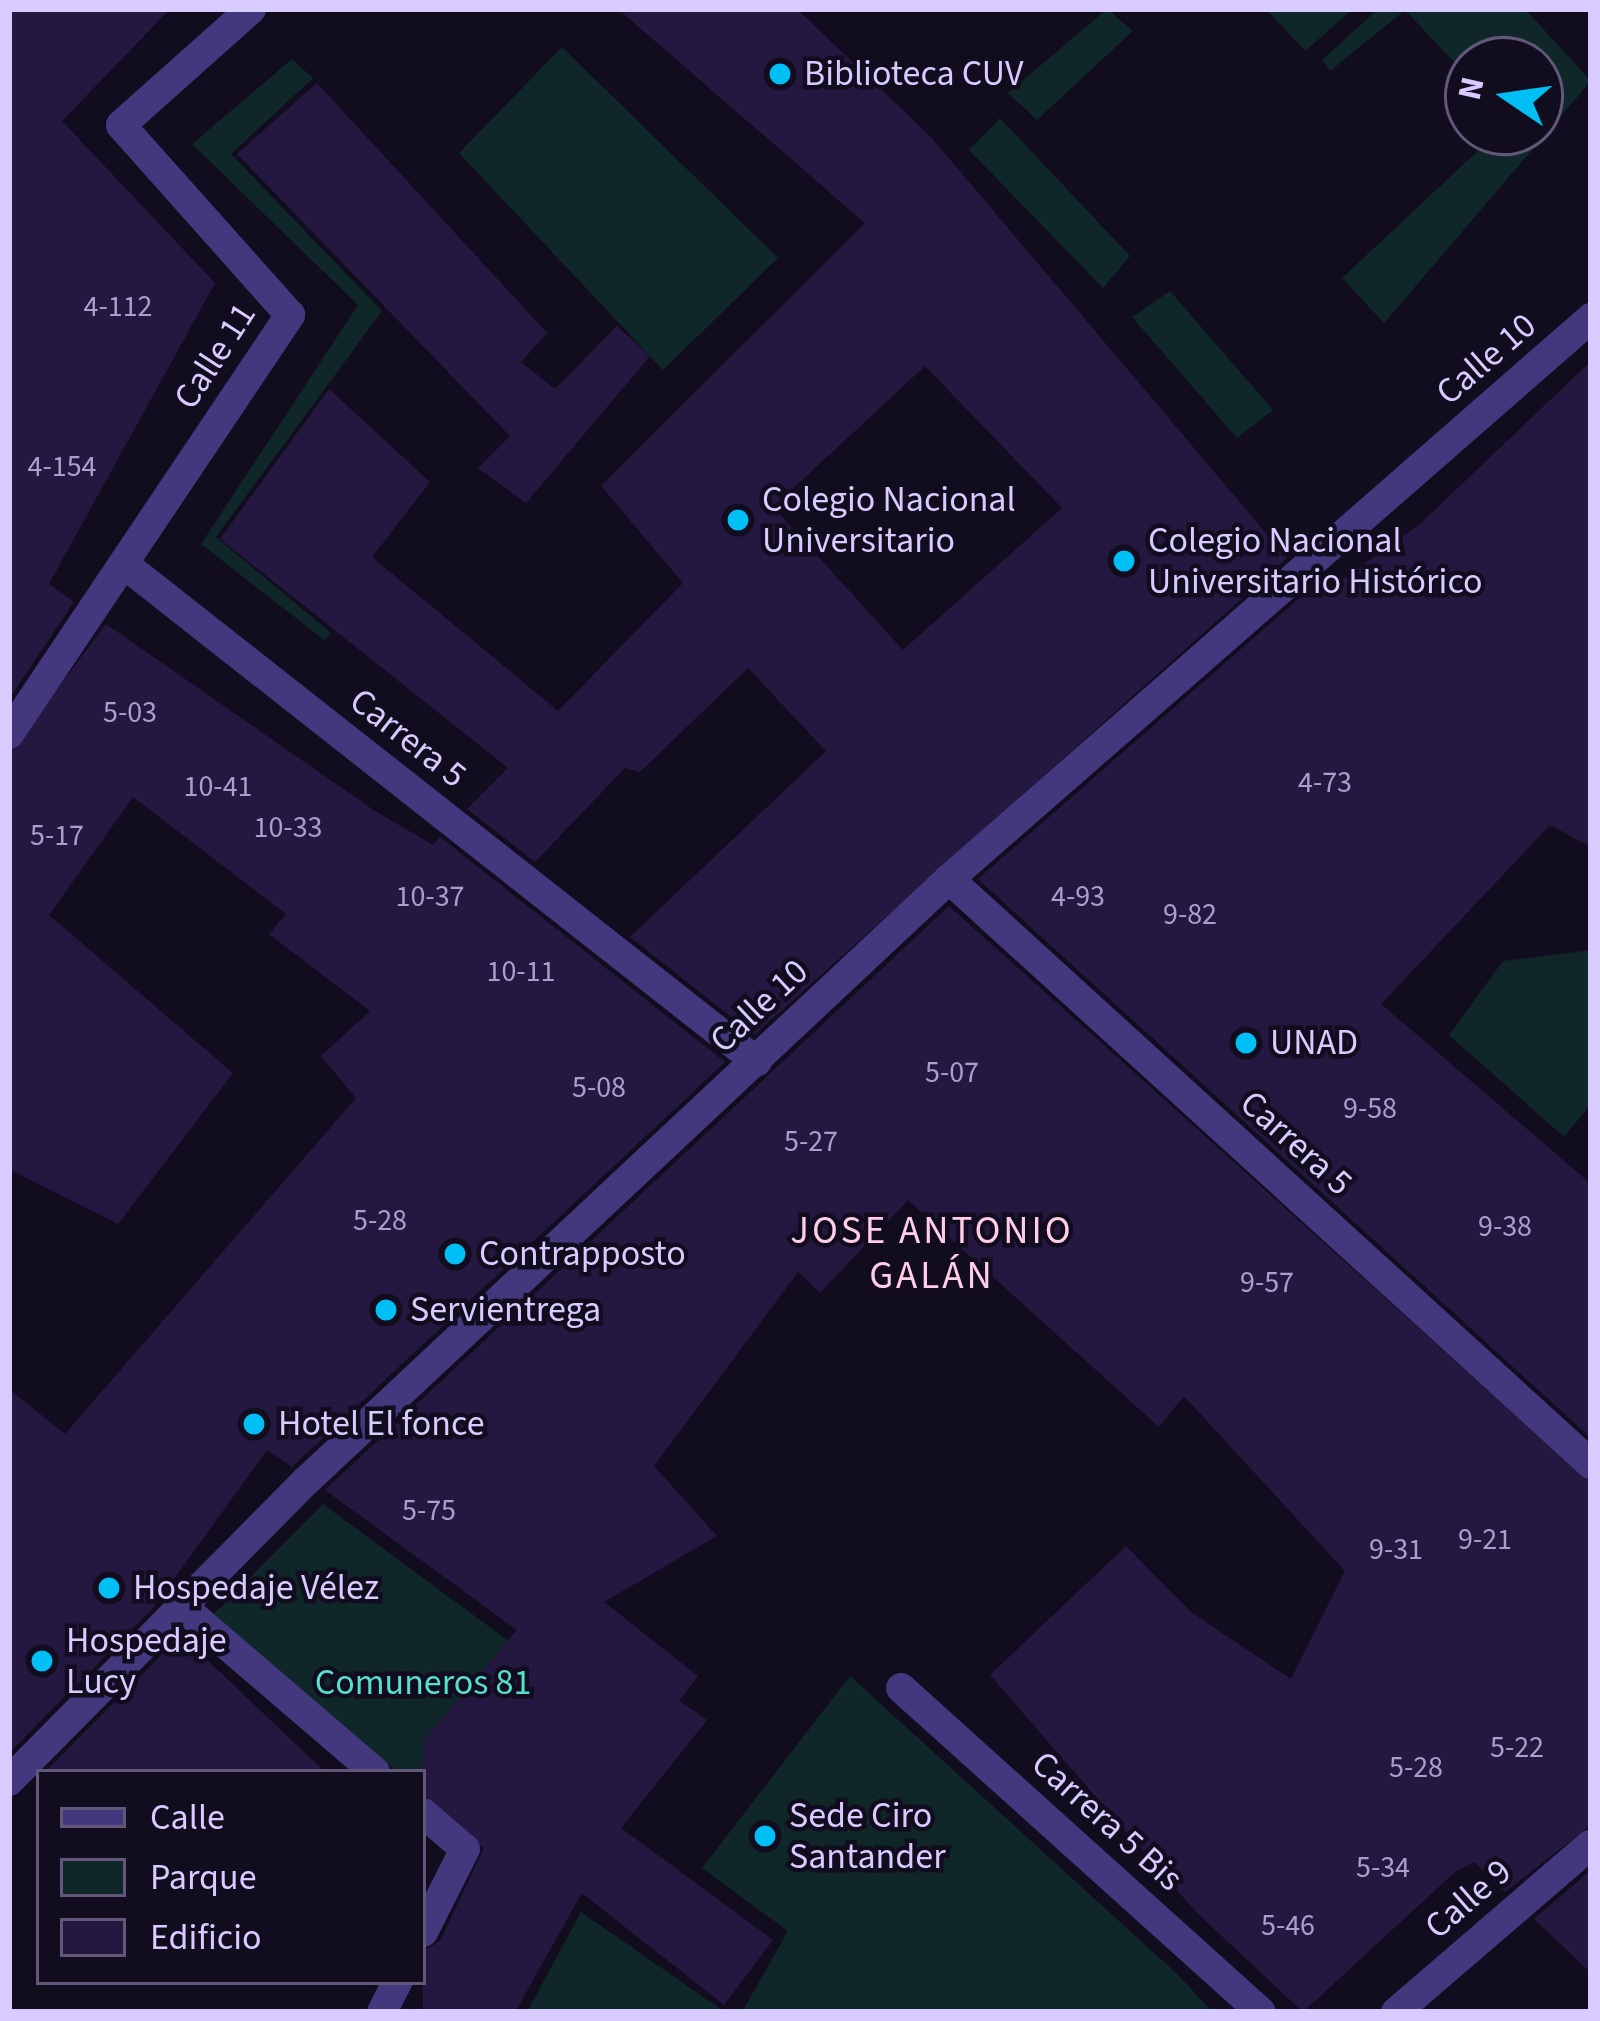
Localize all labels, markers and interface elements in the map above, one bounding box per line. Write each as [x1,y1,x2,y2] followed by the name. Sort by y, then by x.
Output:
[1444,36,1564,156] north arrow
[804,52,1023,96] place label: Biblioteca CUV
[767,61,793,87] marker: Biblioteca CUV
[1446,72,1497,104] text: N
[84,289,152,325] house number: 4-112
[165,295,265,417] street label: Calle 11
[1427,304,1545,414] street label: Calle 10
[28,449,96,485] house number: 4-154
[762,477,1016,562] place label: Colegio Nacional Universitario
[725,507,751,533] marker: Colegio Nacional Universitario
[1148,518,1483,603] place label: Colegio Nacional Universitario Histórico
[1111,548,1137,574] marker: Colegio Nacional Universitario Histórico
[341,679,475,797] street label: Carrera 5
[103,695,157,731] house number: 5-03
[1298,765,1352,801] house number: 4-73
[184,769,252,805] house number: 10-41
[254,810,322,846] house number: 10-33
[30,818,84,854] house number: 5-17
[396,879,464,915] house number: 10-37
[1051,879,1105,915] house number: 4-93
[1163,897,1217,933] house number: 9-82
[701,950,817,1062] street label: Calle 10
[487,954,555,990] house number: 10-11
[1270,1021,1358,1065] place label: UNAD
[1233,1030,1259,1056] marker: UNAD
[925,1055,979,1091] house number: 5-07
[572,1070,626,1106] house number: 5-08
[1231,1081,1361,1205] street label: Carrera 5
[1343,1091,1397,1127] house number: 9-58
[784,1124,838,1160] house number: 5-27
[353,1203,407,1239] house number: 5-28
[790,1209,1074,1300] district label: JOSE ANTONIO GALÁN
[1478,1209,1532,1245] house number: 9-38
[479,1232,686,1276] place label: Contrapposto
[442,1241,468,1267] marker: Contrapposto
[1240,1265,1294,1301] house number: 9-57
[410,1288,601,1332] place label: Servientrega
[373,1297,399,1323] marker: Servientrega
[278,1402,484,1446] place label: Hotel El fonce
[241,1411,267,1437] marker: Hotel El fonce
[402,1493,456,1529] house number: 5-75
[1458,1522,1512,1558] house number: 9-21
[1369,1532,1423,1568] house number: 9-31
[133,1566,379,1610] place label: Hospedaje Vélez
[96,1575,122,1601] marker: Hospedaje Vélez
[66,1618,227,1703] place label: Hospedaje Lucy
[29,1648,55,1674] marker: Hospedaje Lucy
[315,1661,531,1705] park label: Comuneros 81
[1490,1730,1544,1766] house number: 5-22
[1023,1742,1191,1900] street label: Carrera 5 Bis
[1389,1750,1443,1786] house number: 5-28
[36,1769,426,1985] legend
[150,1792,225,1843] text: Calle
[789,1793,946,1878] place label: Sede Ciro Santander
[752,1823,778,1849] marker: Sede Ciro Santander
[1356,1850,1410,1886] house number: 5-34
[1416,1850,1520,1948] street label: Calle 9
[150,1852,257,1903] text: Parque
[1261,1908,1315,1944] house number: 5-46
[150,1912,262,1963] text: Edificio

